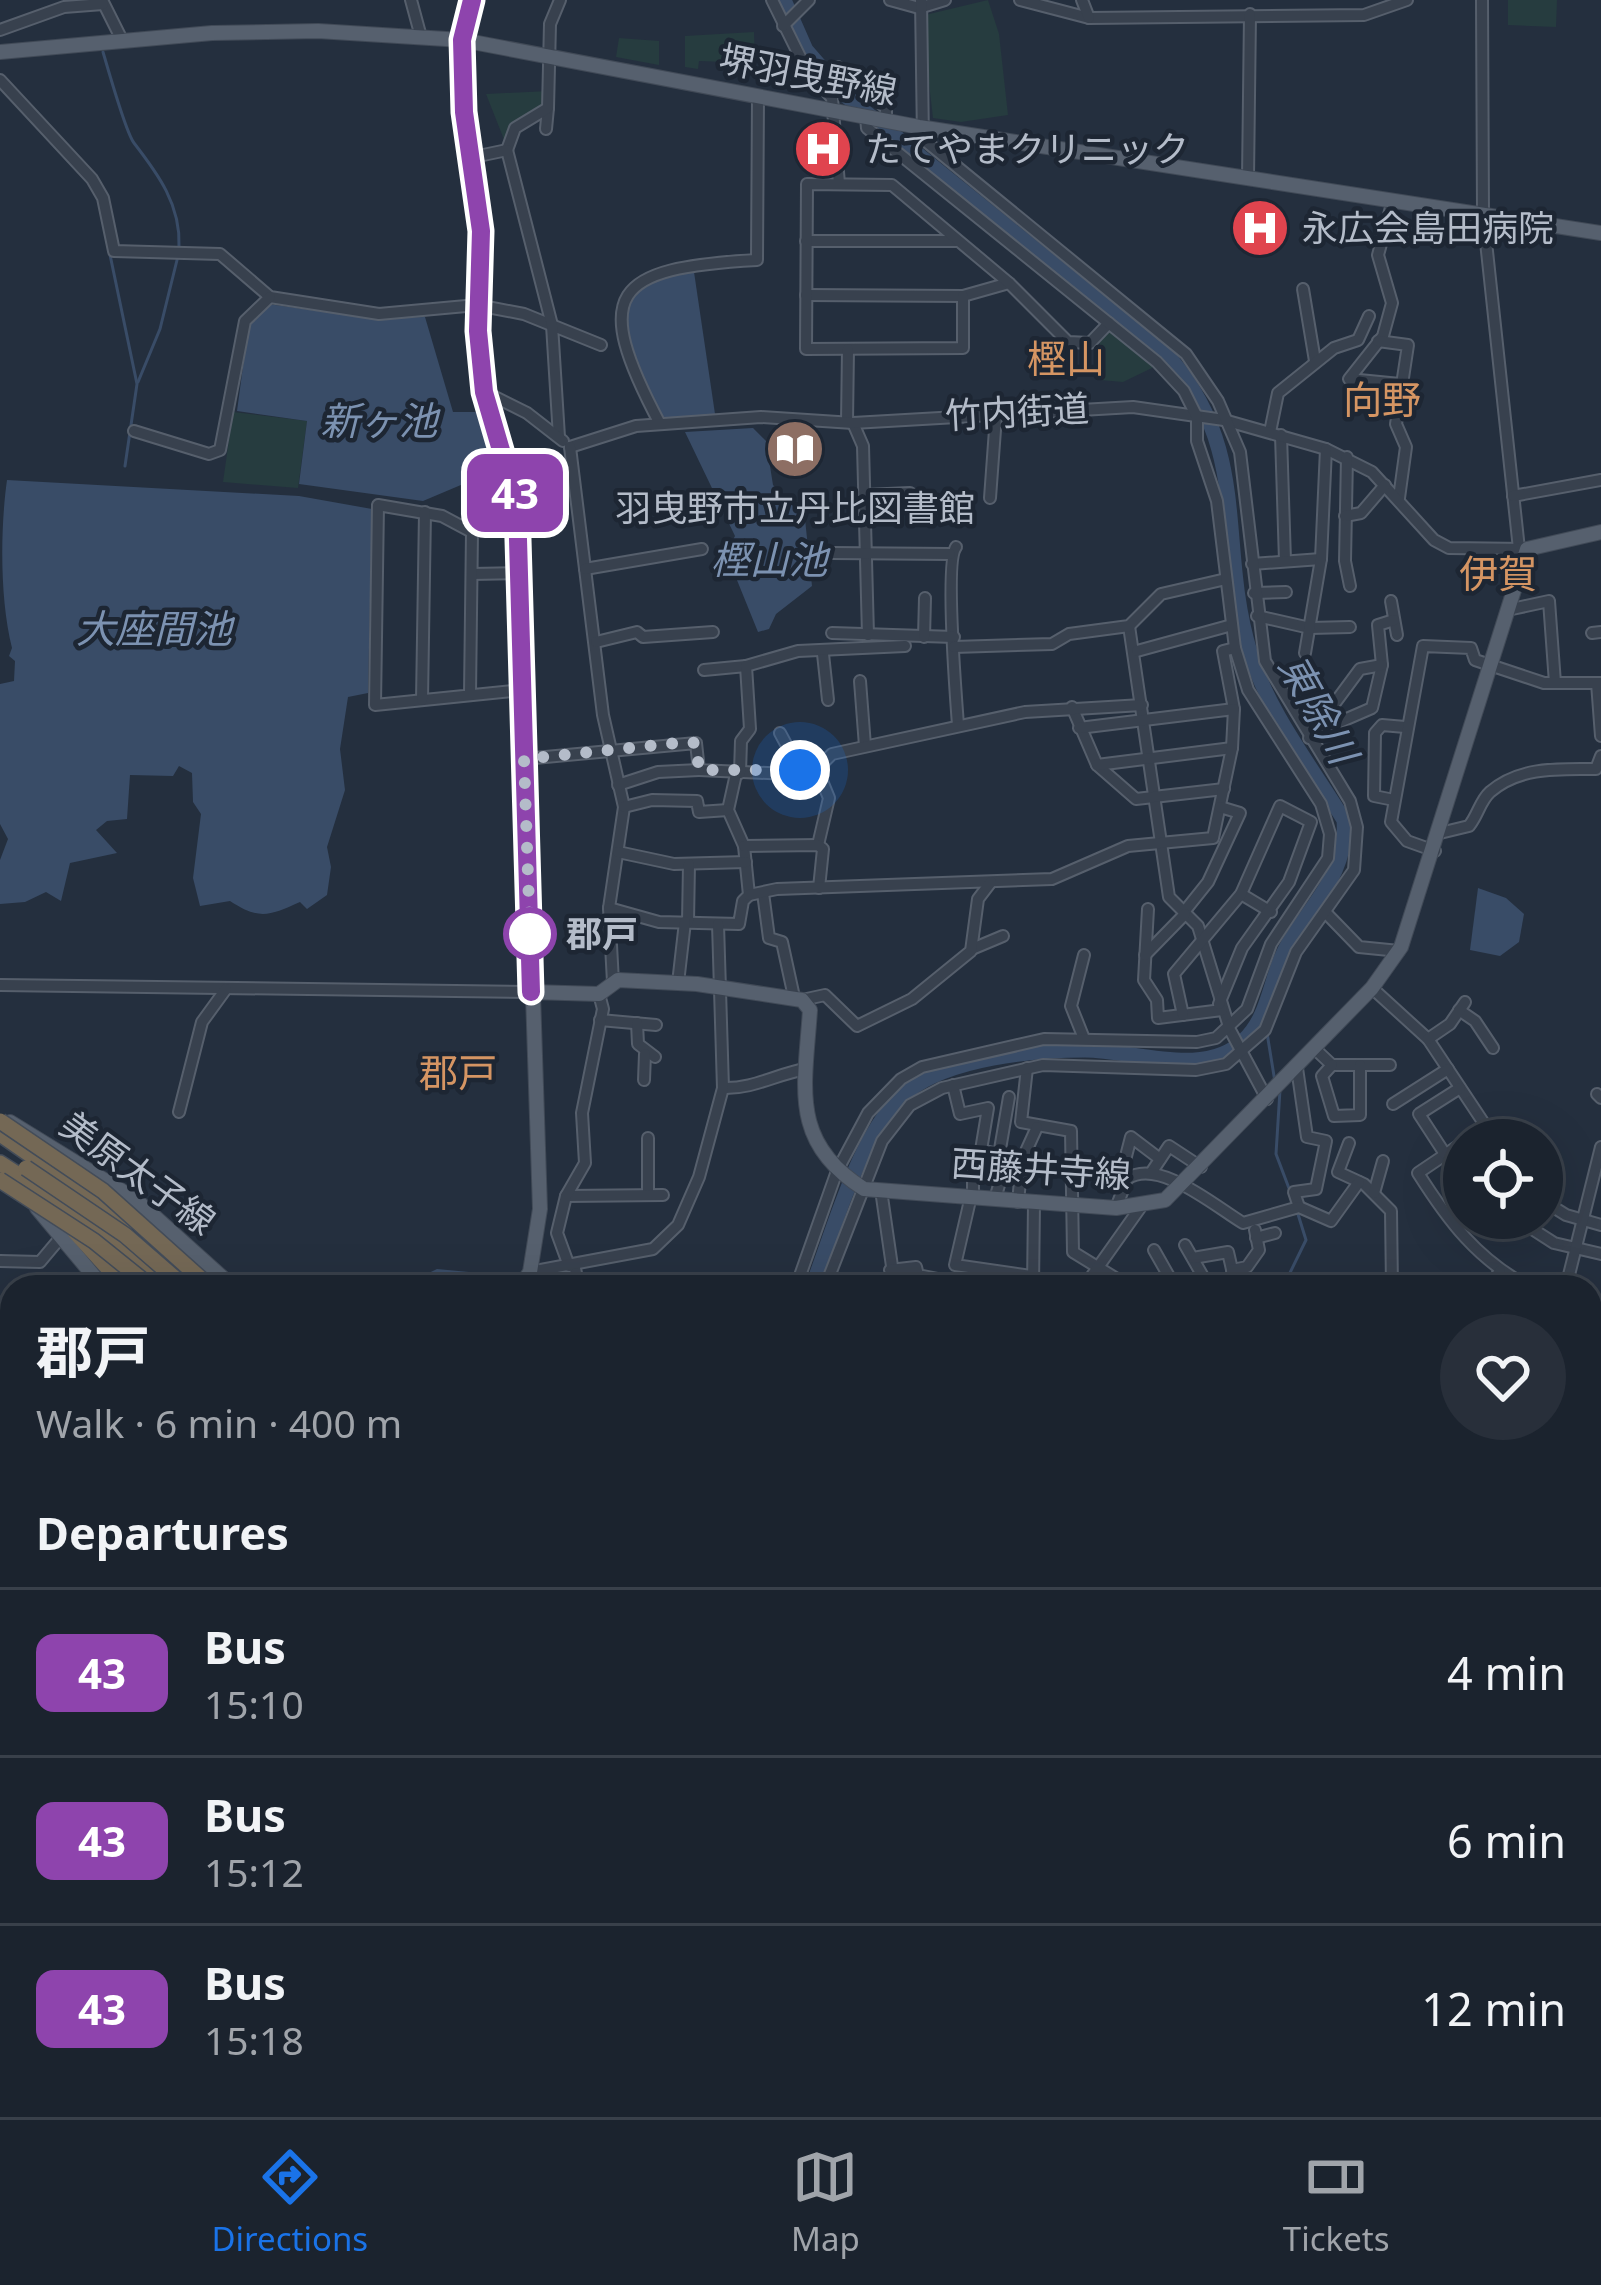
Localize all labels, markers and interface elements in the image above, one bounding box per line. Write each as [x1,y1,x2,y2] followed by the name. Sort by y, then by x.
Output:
[715,33,901,116] street label: 堺羽曳野線
[792,118,854,180] hospital icon: たてやまクリニック
[865,124,1189,173] place label: たてやまクリニック
[1229,197,1291,259] hospital icon: 永広会島田病院
[1302,203,1554,252] place label: 永広会島田病院
[1027,331,1105,384] district label: 樫山
[1343,372,1421,425] district label: 向野
[944,383,1090,440] street label: 竹内街道
[320,393,441,446] water label: 新ヶ池
[764,418,826,480] library icon: 羽曳野市立丹比図書館
[461,454,569,532] line badge: 43
[491,464,539,521] text: 43
[615,483,975,532] place label: 羽曳野市立丹比図書館
[710,532,831,585] water label: 樫山池
[1459,546,1537,599] district label: 伊賀
[76,601,236,654] water label: 大座間池
[1268,644,1373,776] water label: 東除川
[770,740,830,800] your location
[505,909,555,959] marker: 郡戸
[566,909,638,958] place label: 郡戸
[419,1045,497,1098] district label: 郡戸
[51,1100,226,1245] street label: 美原太子線
[1443,1119,1563,1239] map controls
[1443,1119,1563,1239] button: locate
[950,1138,1133,1199] street label: 西藤井寺線
[36,1312,150,1390] text: 郡戸
[1440,1314,1566,1440] button: heart
[36,1396,402,1449] text: Walk · 6 min · 400 m
[36,1502,289,1563] text: Departures
[204,1616,286,1677] text: Bus
[1447,1642,1566,1703] text: 4 min
[78,1644,126,1701] text: 43
[204,1677,304,1730] text: 15:10
[204,1784,286,1845] text: Bus
[1447,1810,1566,1871] text: 6 min
[78,1812,126,1869] text: 43
[204,1845,304,1898] text: 15:12
[204,1952,286,2013] text: Bus
[1421,1978,1566,2039] text: 12 min
[78,1980,126,2037] text: 43
[204,2013,304,2066] text: 15:18
[211,2144,368,2261] tab: Directions
[791,2144,860,2261] tab: Map
[1283,2144,1389,2261] tab: Tickets

